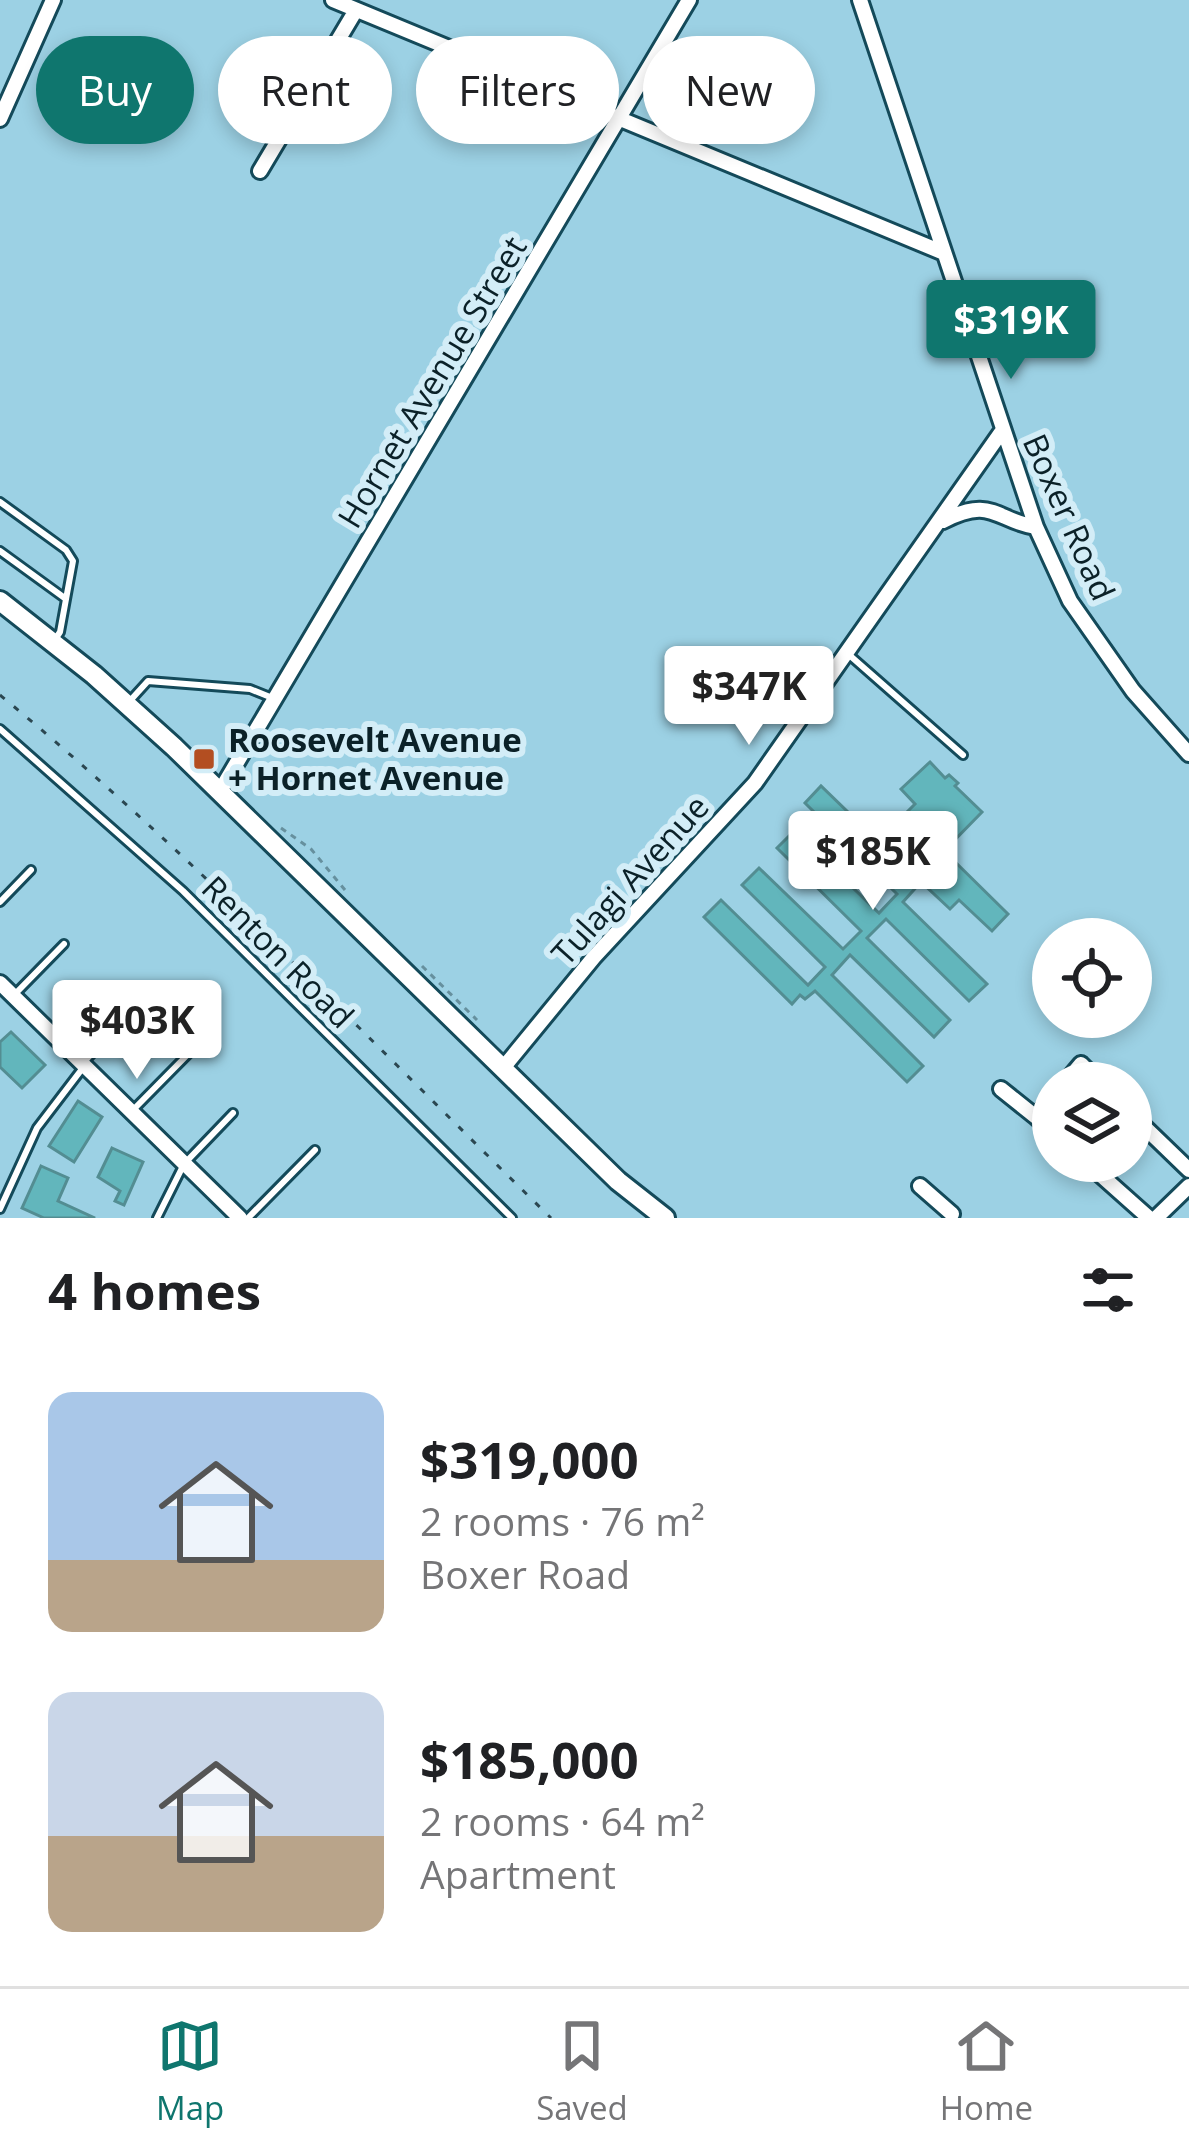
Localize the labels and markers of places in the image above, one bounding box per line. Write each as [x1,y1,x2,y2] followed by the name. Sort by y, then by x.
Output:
[927,280,1095,382] pin: $319K
[665,646,833,748] pin: $347K
[228,717,522,800] place label: Roosevelt Avenue + Hornet Avenue
[191,746,217,772] marker: Roosevelt Avenue + Hornet Avenue
[789,811,957,913] pin: $185K
[53,980,221,1082] pin: $403K

